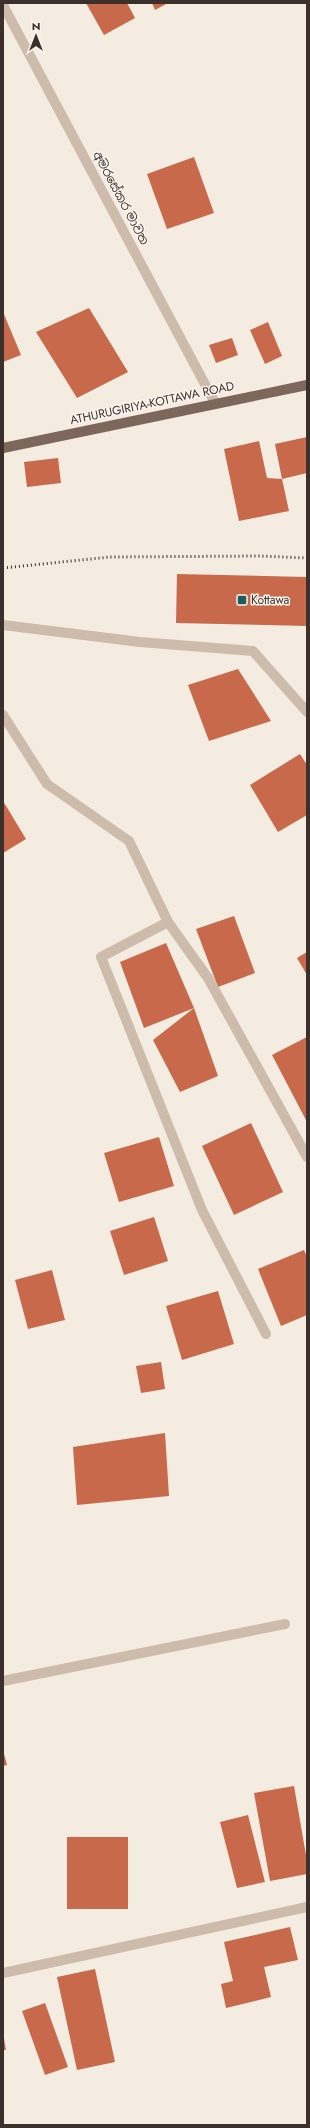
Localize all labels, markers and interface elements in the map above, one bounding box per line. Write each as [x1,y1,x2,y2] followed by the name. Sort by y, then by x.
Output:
[16,16,56,56] north arrow
[32,18,40,34] text: N
[89,148,153,248] street label: අමරසේකර මාවත
[68,377,236,429] street label: ATHURUGIRIYA-KOTTAWA ROAD
[251,591,290,609] place label: Kottawa
[236,594,248,606] marker: Kottawa

